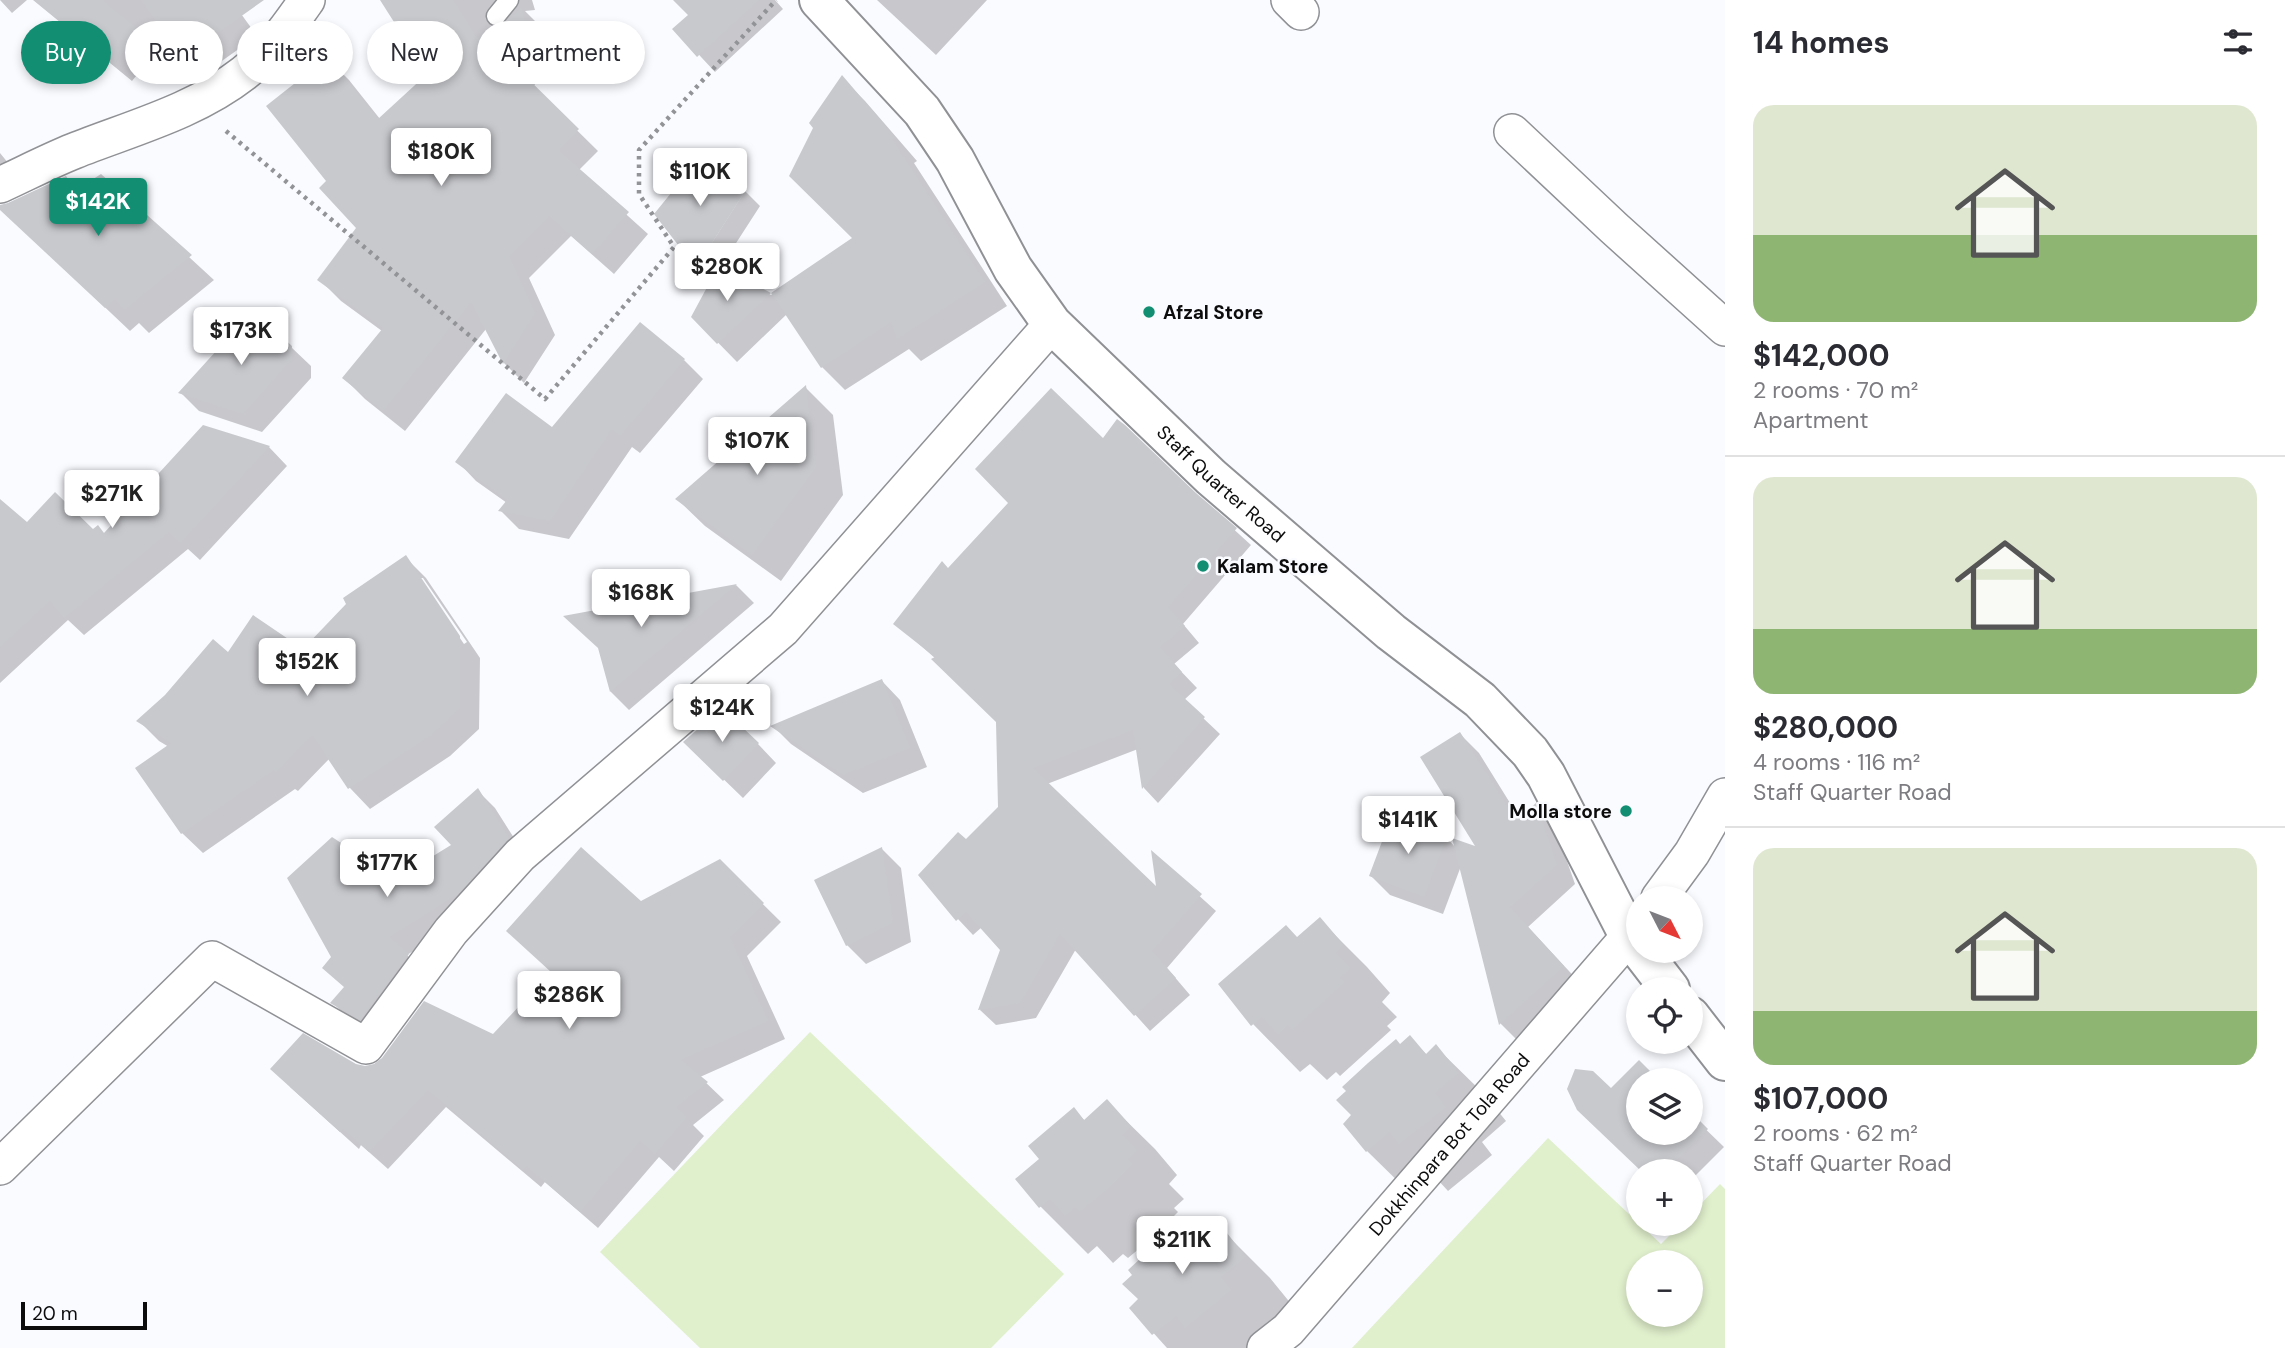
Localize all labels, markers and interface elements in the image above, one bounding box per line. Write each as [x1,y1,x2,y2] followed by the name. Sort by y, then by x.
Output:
[21,21,111,84] chip: Buy
[125,21,223,84] chip: Rent
[237,21,353,84] chip: Filters
[367,21,463,84] chip: New
[477,21,645,84] chip: Apartment
[1753,23,1890,62] text: 14 homes
[2219,23,2257,61] icon: filters
[392,128,490,188] pin: $180K
[407,136,475,166] text: $180K
[651,148,749,208] pin: $110K
[1942,150,2068,276] icon: home
[669,156,731,186] text: $110K
[49,178,147,238] pin: $142K
[65,186,131,216] text: $142K
[678,244,776,303] pin: $280K
[691,251,763,281] text: $280K
[1163,300,1263,325] place label: Afzal Store
[1141,304,1157,320] marker: Afzal Store
[192,308,290,367] pin: $173K
[209,315,273,345] text: $173K
[1753,336,1890,375] text: $142,000
[1753,375,1918,405] text: 2 rooms · 70 m²
[1753,405,1868,435] text: Apartment
[708,418,806,477] pin: $107K
[1151,420,1290,548] street label: Staff Quarter Road
[724,425,790,455] text: $107K
[63,470,161,530] pin: $271K
[80,478,144,508] text: $271K
[1942,522,2068,648] icon: home
[1217,554,1329,579] place label: Kalam Store
[1195,558,1211,574] marker: Kalam Store
[592,570,690,629] pin: $168K
[608,577,674,607] text: $168K
[258,638,356,698] pin: $152K
[275,646,339,676] text: $152K
[673,684,771,744] pin: $124K
[689,692,755,722] text: $124K
[1753,708,1898,747] text: $280,000
[1753,747,1920,777] text: 4 rooms · 116 m²
[1753,777,1952,807] text: Staff Quarter Road
[1359,796,1457,856] pin: $141K
[1509,799,1612,824] place label: Molla store
[1618,803,1634,819] marker: Molla store
[1378,804,1438,834] text: $141K
[338,839,436,899] pin: $177K
[356,847,418,877] text: $177K
[1626,886,1703,962] north arrow
[1626,886,1703,1327] map controls
[1942,893,2068,1019] icon: home
[520,972,618,1031] pin: $286K
[1626,977,1703,1054] button: locate
[533,979,605,1009] text: $286K
[1363,1048,1535,1241] street label: Dokkhinpara Bot Tola Road
[1626,1068,1703,1145] button: layers
[1753,1079,1888,1118] text: $107,000
[1753,1118,1918,1148] text: 2 rooms · 62 m²
[1753,1148,1952,1178] text: Staff Quarter Road
[1626,1159,1703,1236] button: +
[1133,1216,1231,1276] pin: $211K
[1153,1224,1211,1254] text: $211K
[1626,1250,1703,1327] button: −
[21,1299,147,1331] scale bar
[32,1301,78,1326] text: 20 m

